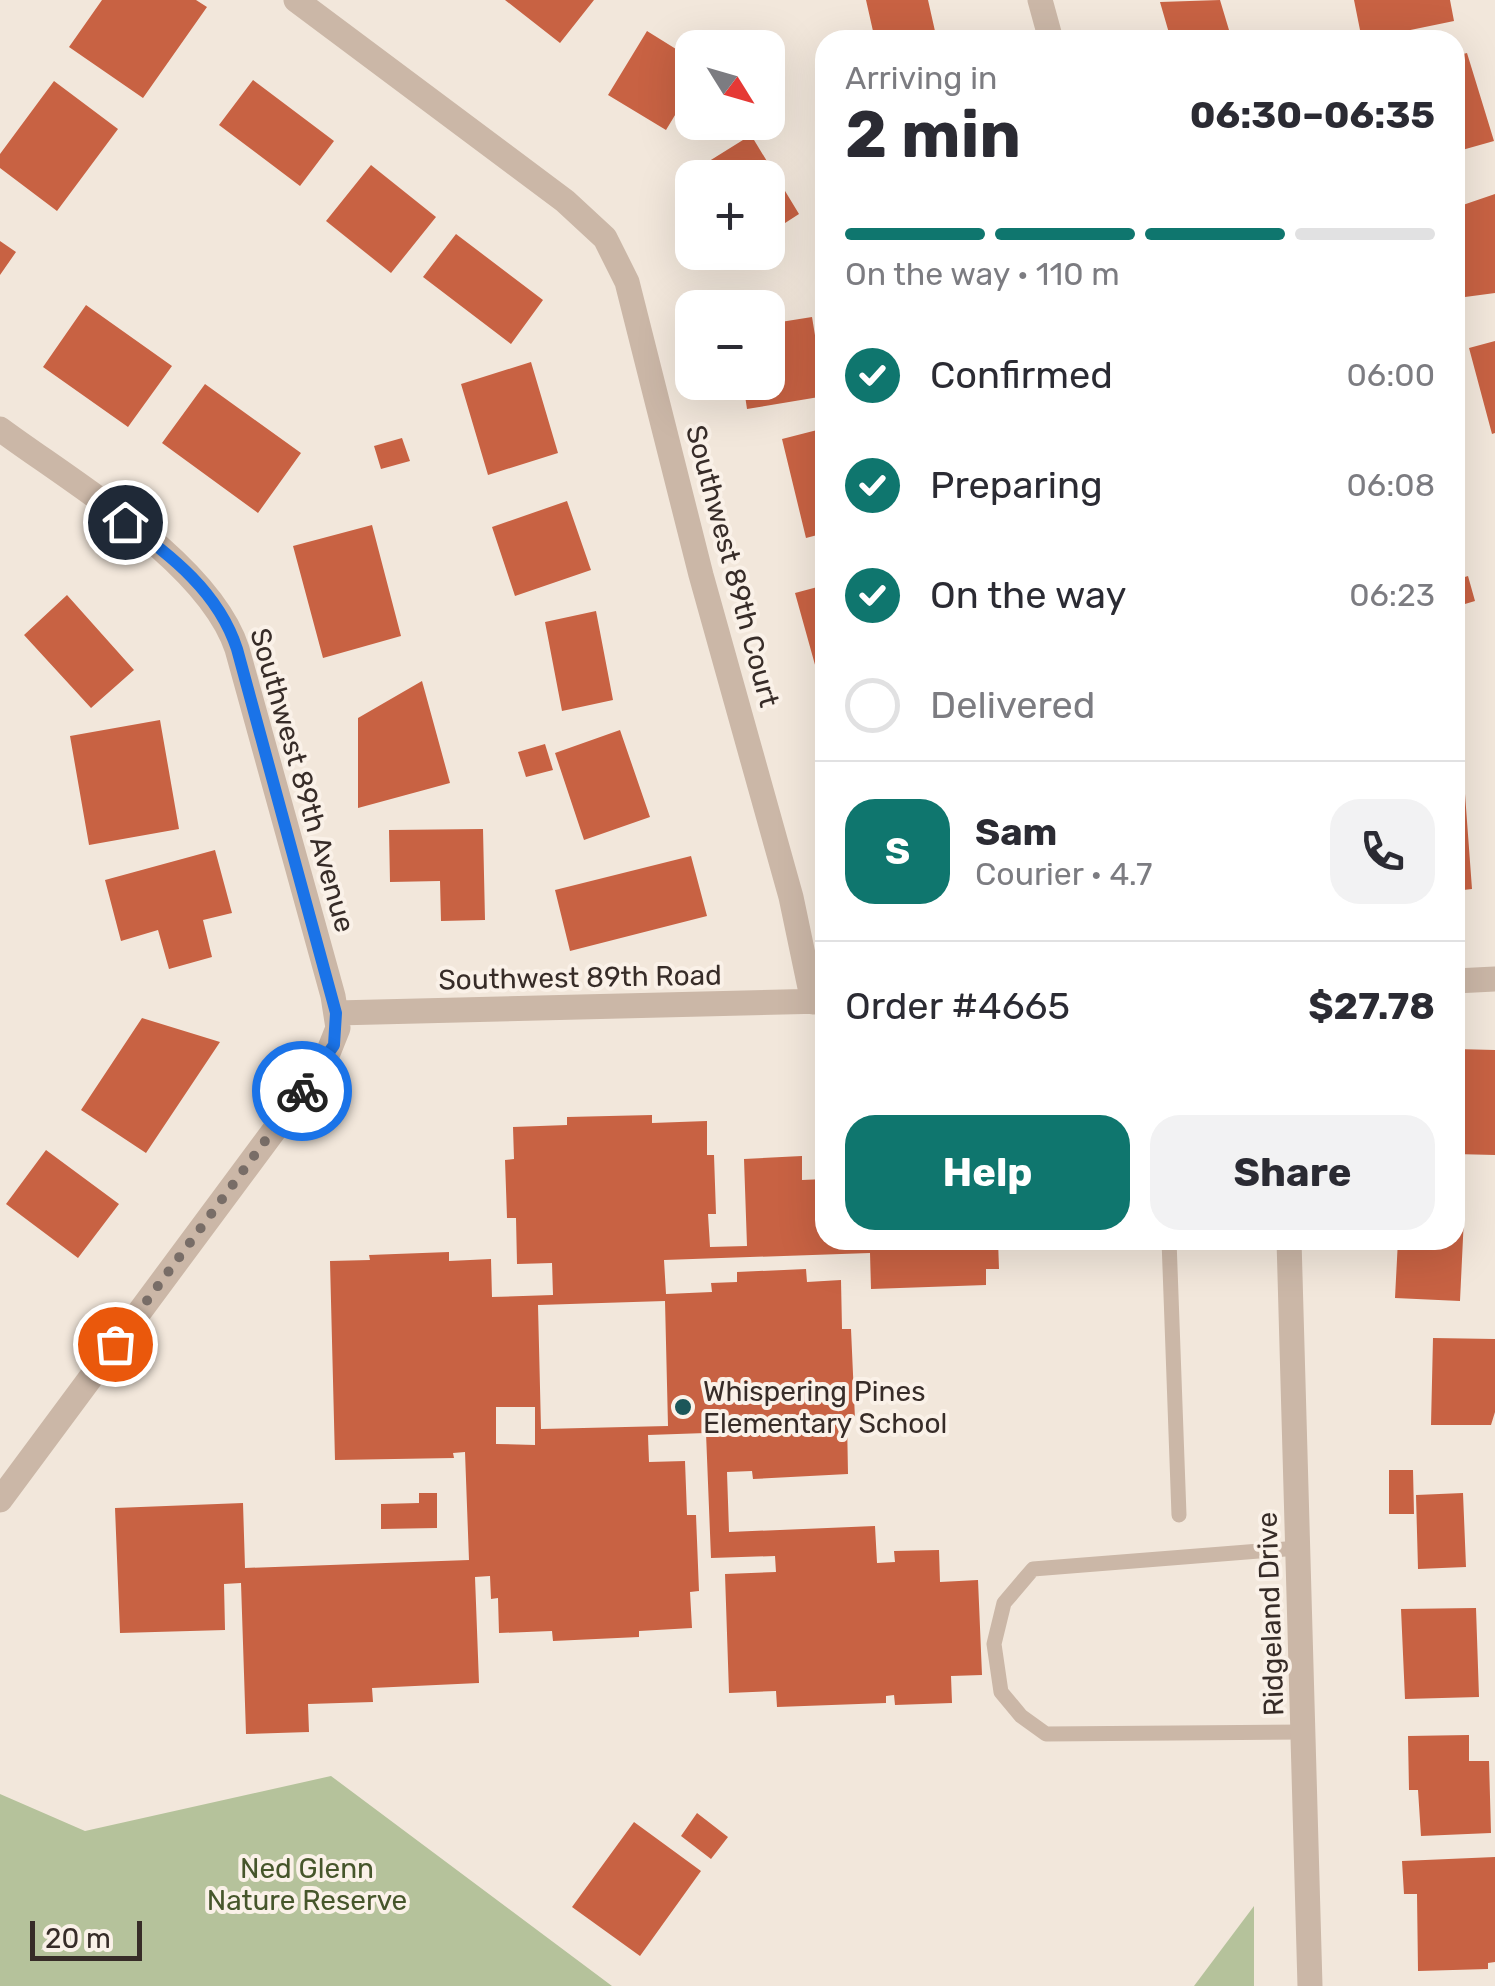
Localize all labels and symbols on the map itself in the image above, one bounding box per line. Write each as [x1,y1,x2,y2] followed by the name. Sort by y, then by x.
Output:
[675,30,785,140] north arrow
[679,422,786,711] street label: Southwest 89th Court
[83,480,168,565] pin
[243,624,362,936] street label: Southwest 89th Avenue
[438,959,722,996] street label: Southwest 89th Road
[252,1041,352,1141] courier
[73,1302,158,1387] pin
[703,1375,947,1440] place label: Whispering Pines Elementary School
[672,1396,694,1418] marker: Whispering Pines Elementary School
[1250,1511,1291,1717] street label: Ridgeland Drive
[207,1852,407,1917] park label: Ned Glenn Nature Reserve
[30,1916,142,1960] scale bar

